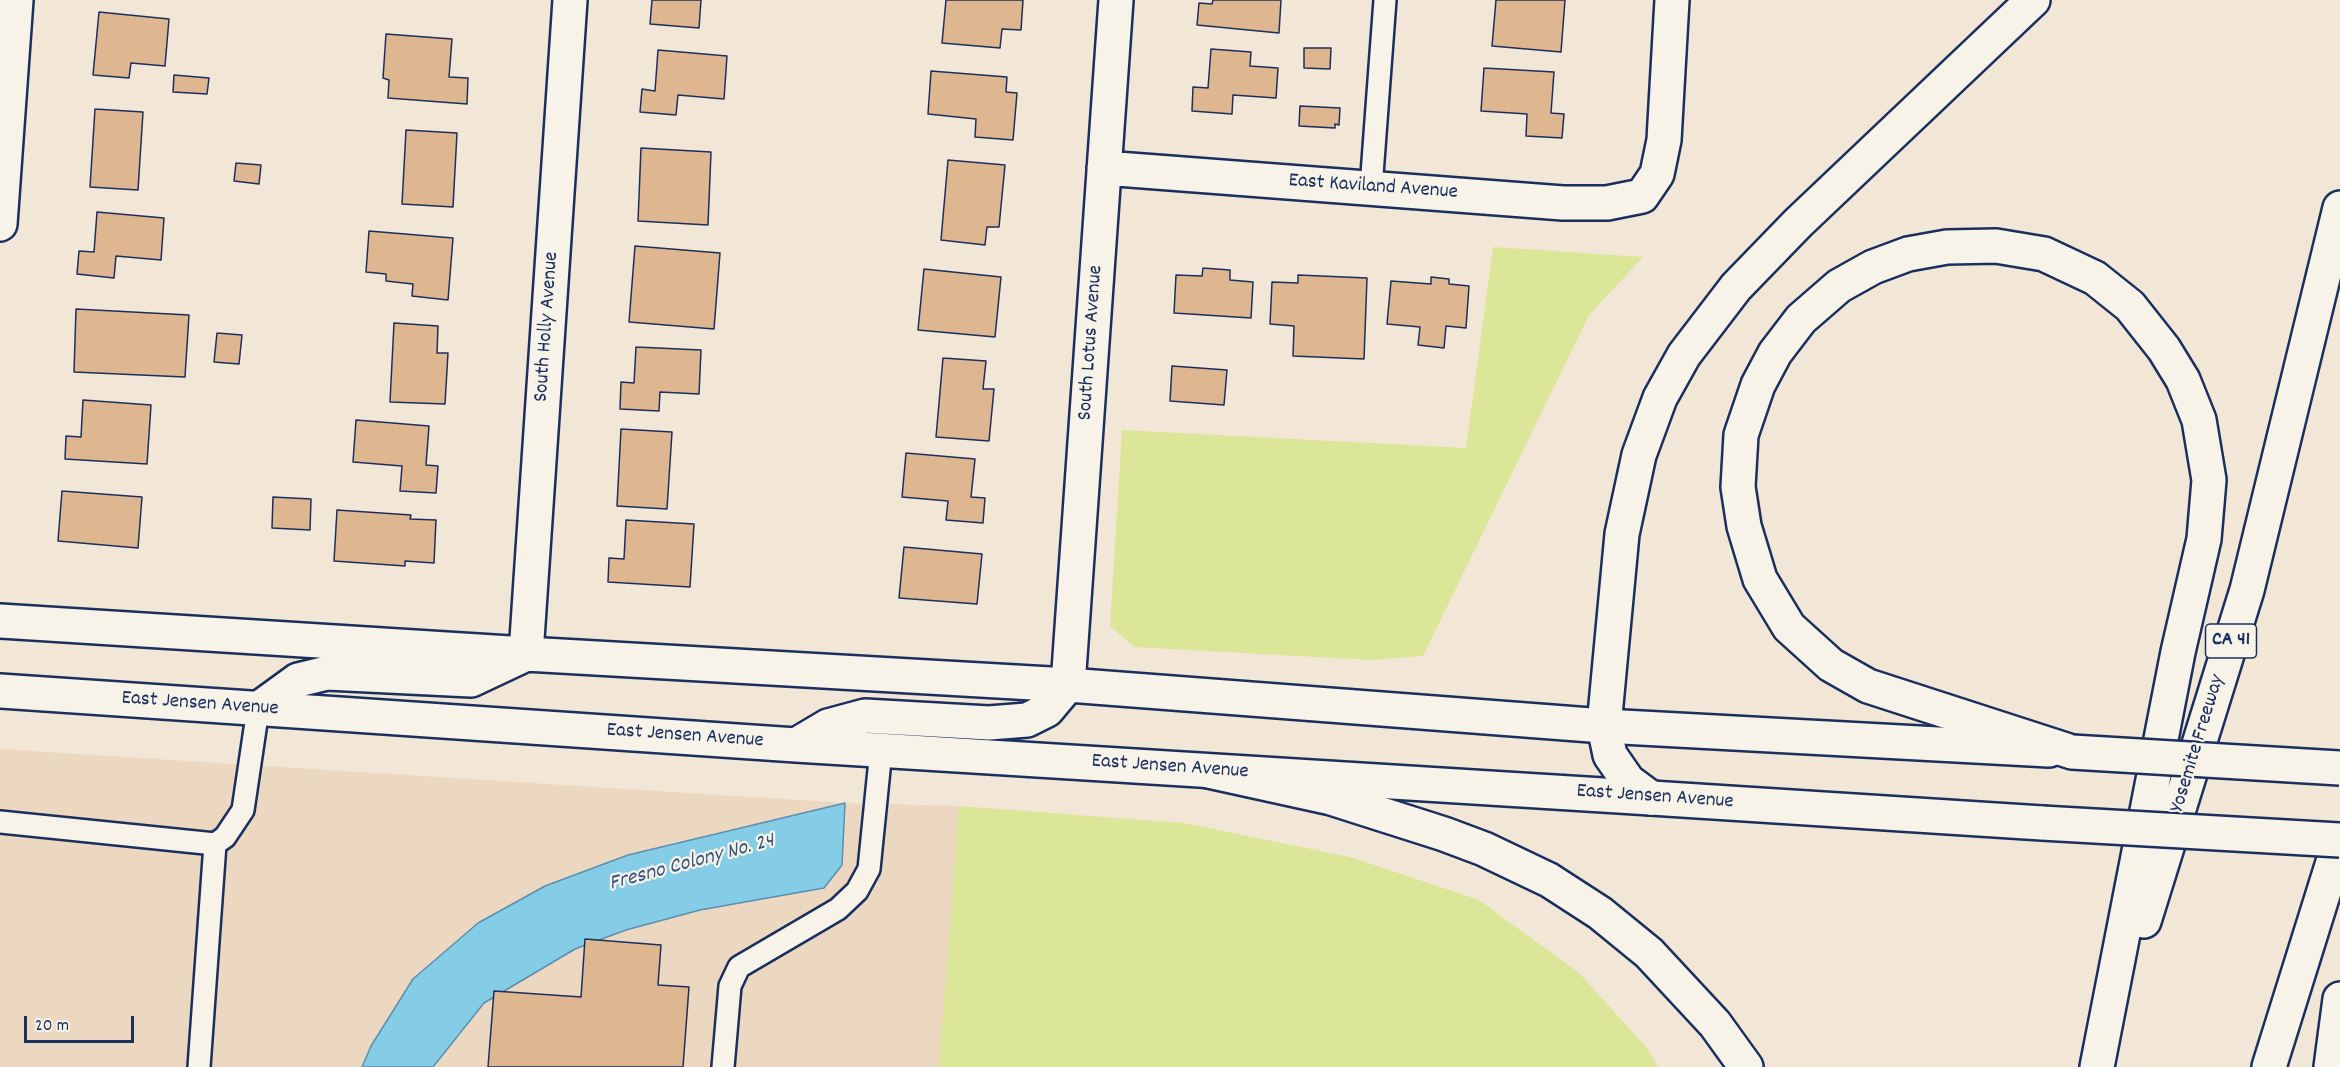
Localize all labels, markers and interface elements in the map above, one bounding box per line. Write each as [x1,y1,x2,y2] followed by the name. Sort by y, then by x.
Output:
[1288,170,1458,206] street label: East Kaviland Avenue
[530,251,566,403] street label: South Holly Avenue
[1074,264,1110,422] street label: South Lotus Avenue
[2206,624,2256,658] road number: CA 41
[2166,672,2232,816] street label: Yosemite Freeway
[121,687,279,723] street label: East Jensen Avenue
[606,719,764,755] street label: East Jensen Avenue
[1091,750,1249,786] street label: East Jensen Avenue
[1576,780,1734,816] street label: East Jensen Avenue
[607,829,777,899] water label: Fresno Colony No. 24
[27,1004,136,1042] scale bar
[35,1014,69,1039] text: 20 m

